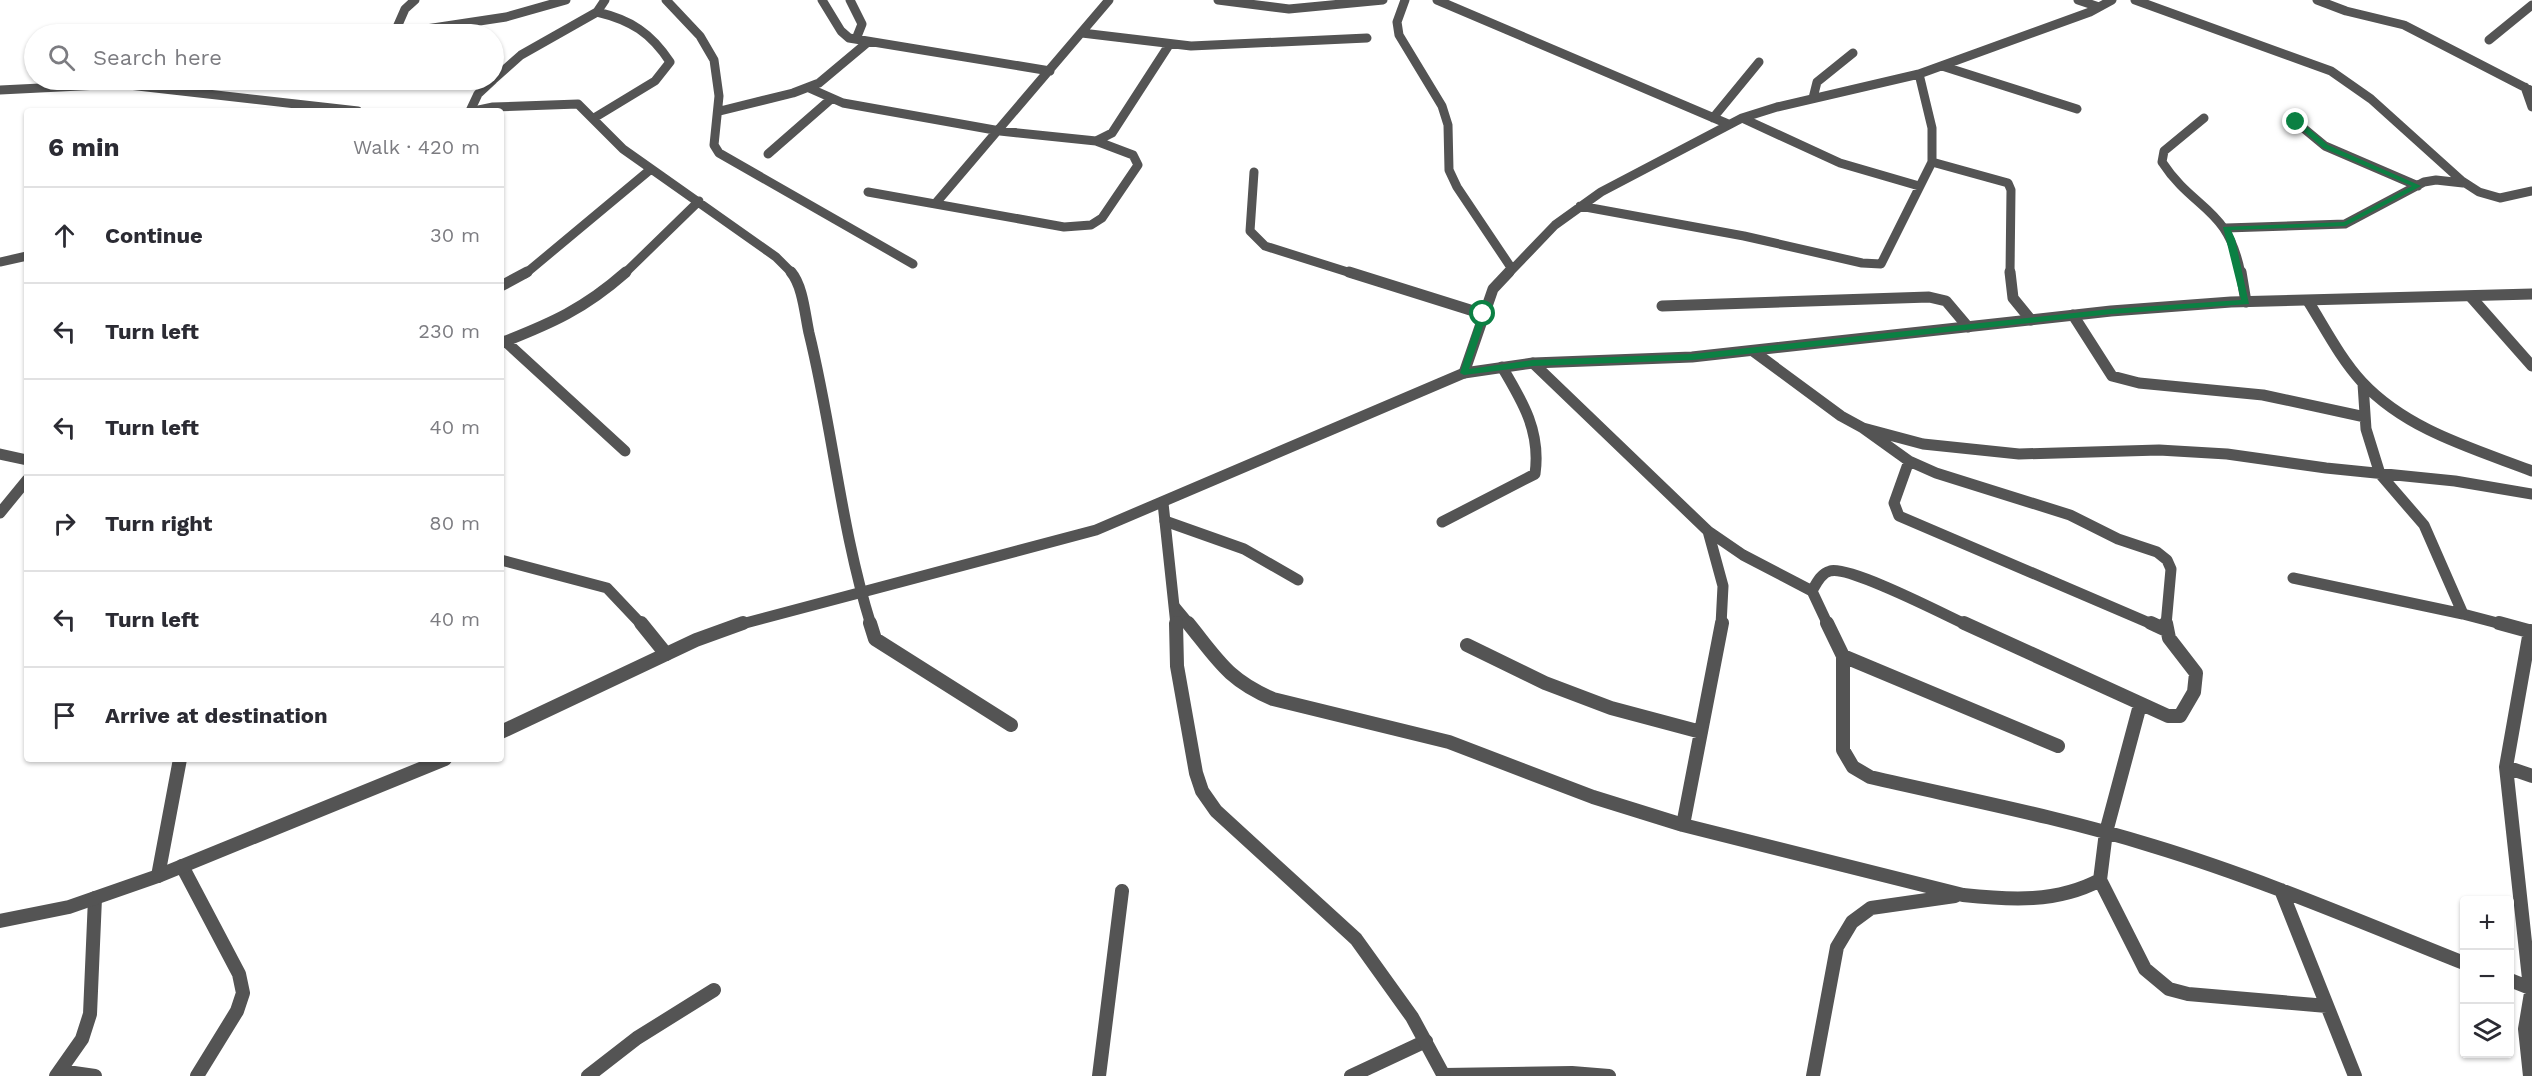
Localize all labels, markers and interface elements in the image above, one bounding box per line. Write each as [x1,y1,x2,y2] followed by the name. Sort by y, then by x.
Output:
[24,24,504,90] search box
[45,41,78,74] icon: search
[93,45,222,70] text: Search here
[2282,108,2308,134] route end
[48,132,120,162] text: 6 min
[353,135,480,159] text: Walk · 420 m
[48,219,81,252] icon: ahead
[105,223,203,248] text: Continue
[430,223,480,247] text: 30 m
[1469,300,1495,326] route start
[48,315,81,348] icon: left
[105,319,199,344] text: Turn left
[418,319,480,343] text: 230 m
[48,411,81,444] icon: left
[105,415,199,440] text: Turn left
[429,415,480,439] text: 40 m
[48,507,81,540] icon: right
[105,511,212,536] text: Turn right
[429,511,480,535] text: 80 m
[48,603,81,636] icon: left
[105,607,199,632] text: Turn left
[429,607,480,631] text: 40 m
[48,699,81,732] icon: arrive
[105,703,328,728] text: Arrive at destination
[2460,896,2514,1058] map controls
[2460,896,2514,950] button: +
[2460,950,2514,1004] button: −
[2460,1004,2514,1058] button: layers

